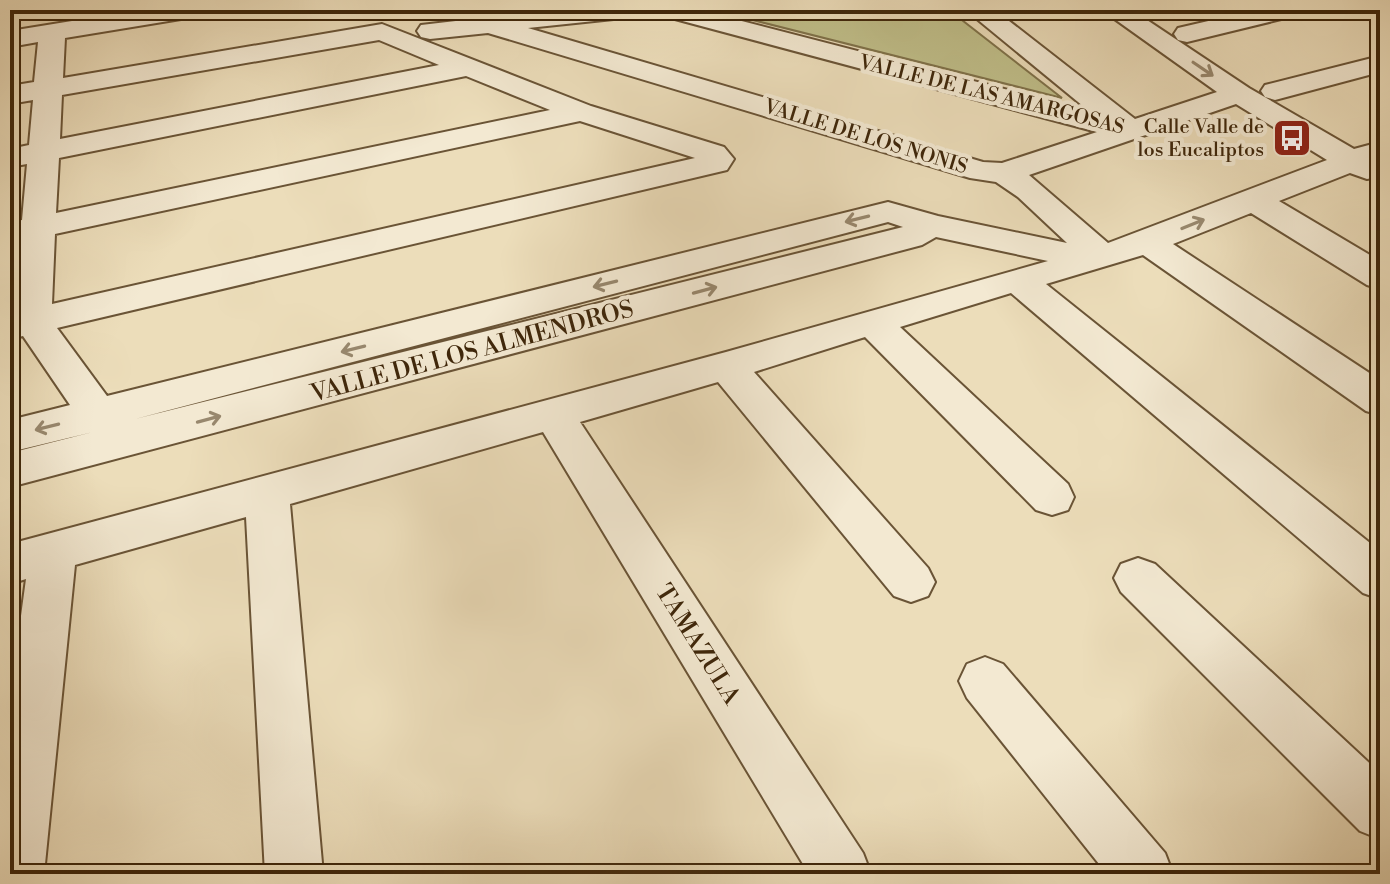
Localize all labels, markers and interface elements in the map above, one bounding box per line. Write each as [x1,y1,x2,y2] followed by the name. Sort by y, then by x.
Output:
[855,50,1127,141] street label: VALLE DE LAS AMARGOSAS
[1191,61,1213,78] one-way arrow
[760,94,970,180] street label: VALLE DE LOS NONIS
[1138,115,1264,163] place label: Calle Valle de los Eucaliptos
[1271,117,1313,159] bus stop icon: Calle Valle de los Eucaliptos
[845,213,871,228] one-way arrow
[1180,216,1205,230] one-way arrow
[593,278,619,293] one-way arrow
[691,282,717,297] one-way arrow
[307,294,637,410] street label: VALLE DE LOS ALMENDROS
[341,343,367,358] one-way arrow
[196,411,222,426] one-way arrow
[35,421,61,436] one-way arrow
[648,579,746,711] street label: TAMAZULA

